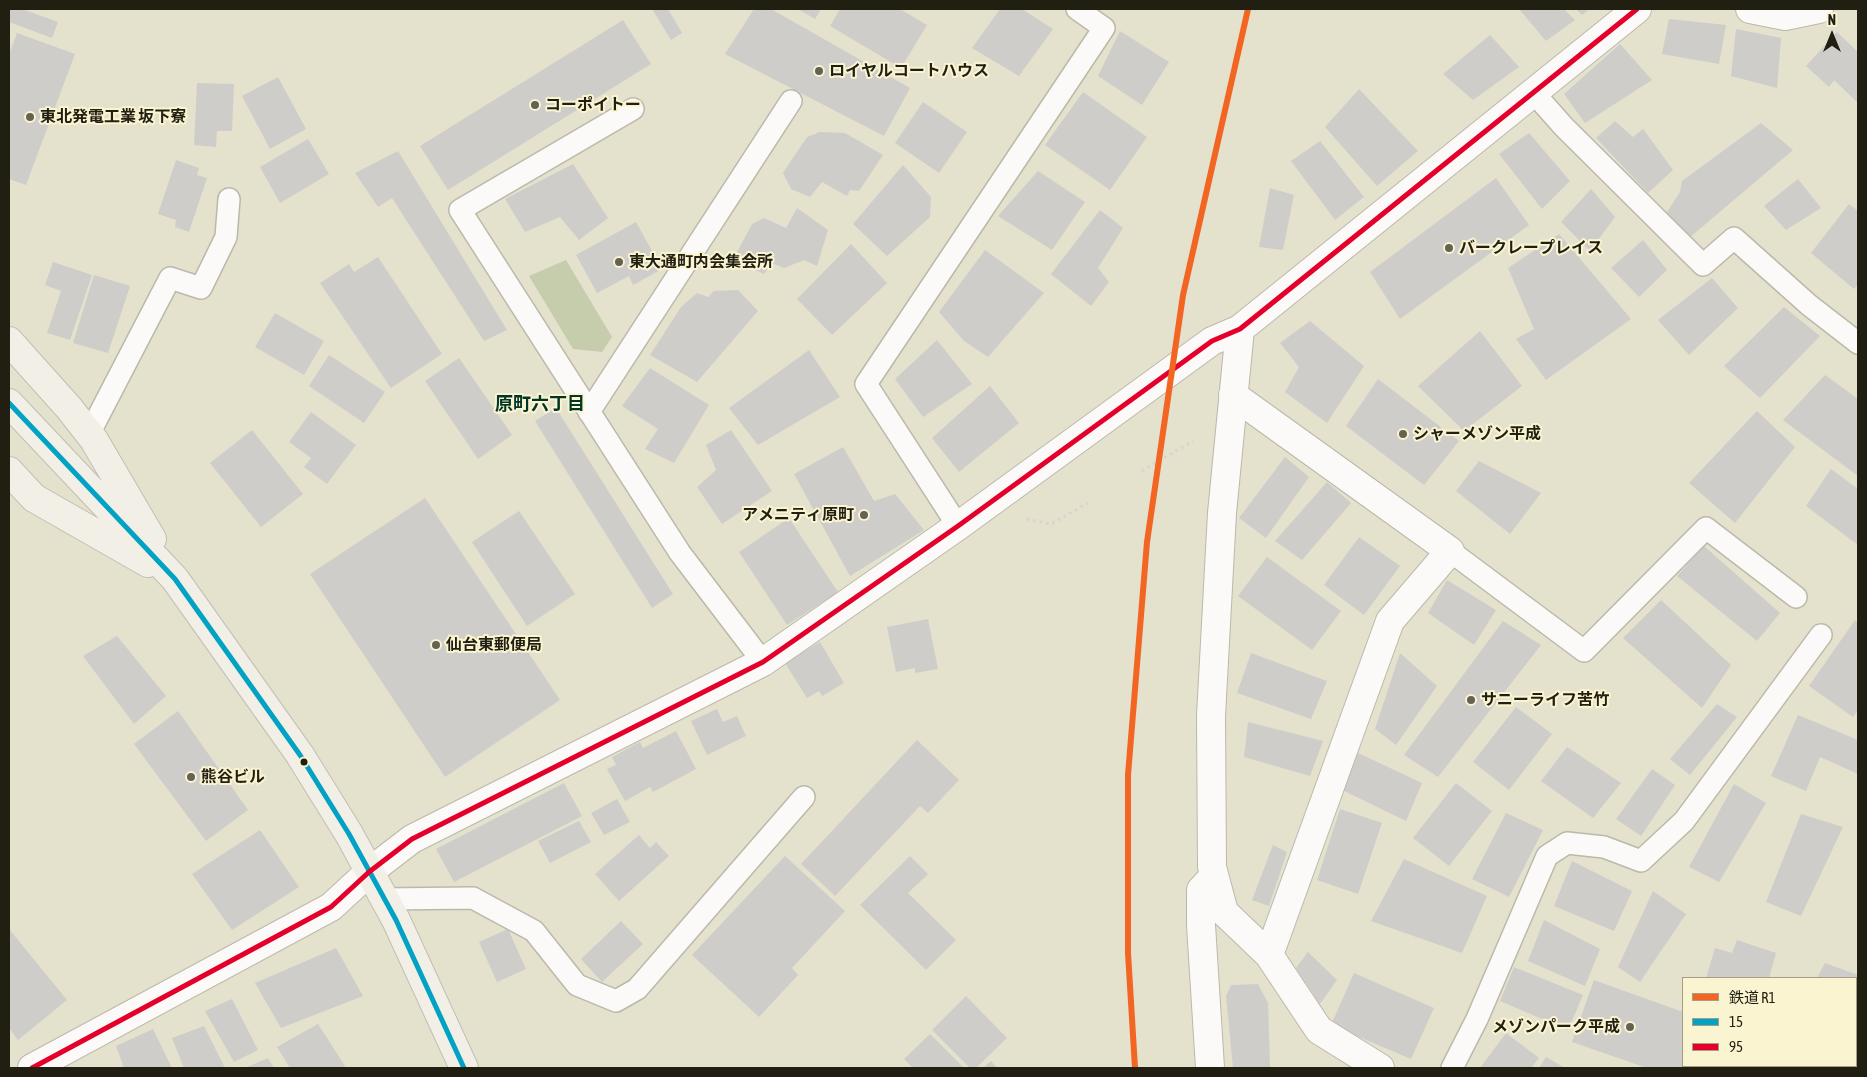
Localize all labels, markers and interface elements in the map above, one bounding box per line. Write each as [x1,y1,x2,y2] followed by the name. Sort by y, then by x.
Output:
[1807,10,1857,60] north arrow
[1828,12,1836,28] text: N
[829,61,989,81] place label: ロイヤルコートハウス
[813,65,825,77] marker: ロイヤルコートハウス
[545,95,641,115] place label: コーポイトー
[529,99,541,111] marker: コーポイトー
[40,107,186,127] place label: 東北発電工業 坂下寮
[24,111,36,123] marker: 東北発電工業 坂下寮
[1459,238,1603,258] place label: バークレープレイス
[1443,242,1455,254] marker: バークレープレイス
[629,252,773,272] place label: 東大通町内会集会所
[613,256,625,268] marker: 東大通町内会集会所
[495,393,585,415] district label: 原町六丁目
[1413,424,1541,444] place label: シャーメゾン平成
[1397,428,1409,440] marker: シャーメゾン平成
[742,505,854,525] place label: アメニティ原町
[858,509,870,521] marker: アメニティ原町
[446,635,542,655] place label: 仙台東郵便局
[430,639,442,651] marker: 仙台東郵便局
[1481,690,1609,710] place label: サニーライフ苦竹
[1465,694,1477,706] marker: サニーライフ苦竹
[299,757,309,767] unlabelled marker
[201,767,265,787] place label: 熊谷ビル
[185,771,197,783] marker: 熊谷ビル
[1682,977,1857,1067] legend
[1729,989,1776,1006] text: 鉄道 R1
[1729,1013,1743,1030] text: 15
[1492,1017,1620,1037] place label: メゾンパーク平成
[1624,1021,1636,1033] marker: メゾンパーク平成
[1729,1038,1743,1055] text: 95

